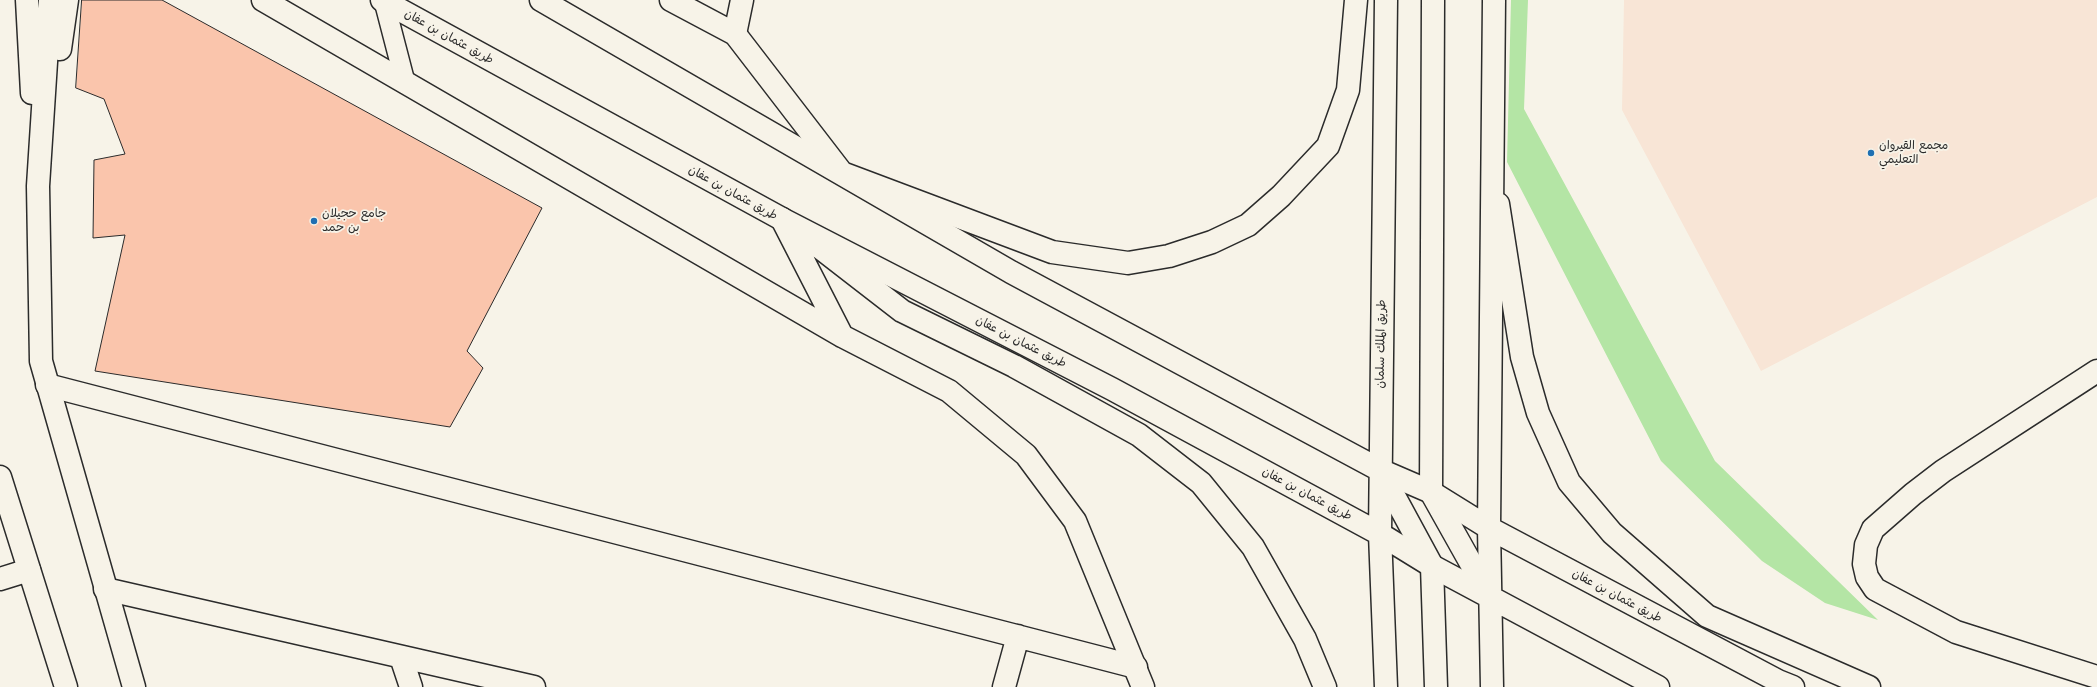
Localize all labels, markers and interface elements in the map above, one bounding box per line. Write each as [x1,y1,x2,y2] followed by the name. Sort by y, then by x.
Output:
[402,7,496,67] street label: طريق عثمان بن عفان
[1879,139,1948,167] place label: مجمع القيروان التعليمي
[1866,148,1876,158] marker: مجمع القيروان التعليمي
[686,163,780,223] street label: طريق عثمان بن عفان
[322,207,386,235] place label: جامع حجيلان بن حمد
[309,216,319,226] marker: جامع حجيلان بن حمد
[1373,300,1389,388] street label: طريق الملك سلمان
[973,313,1069,371] street label: طريق عثمان بن عفان
[1260,464,1354,524] street label: طريق عثمان بن عفان
[1570,566,1664,626] street label: طريق عثمان بن عفان

